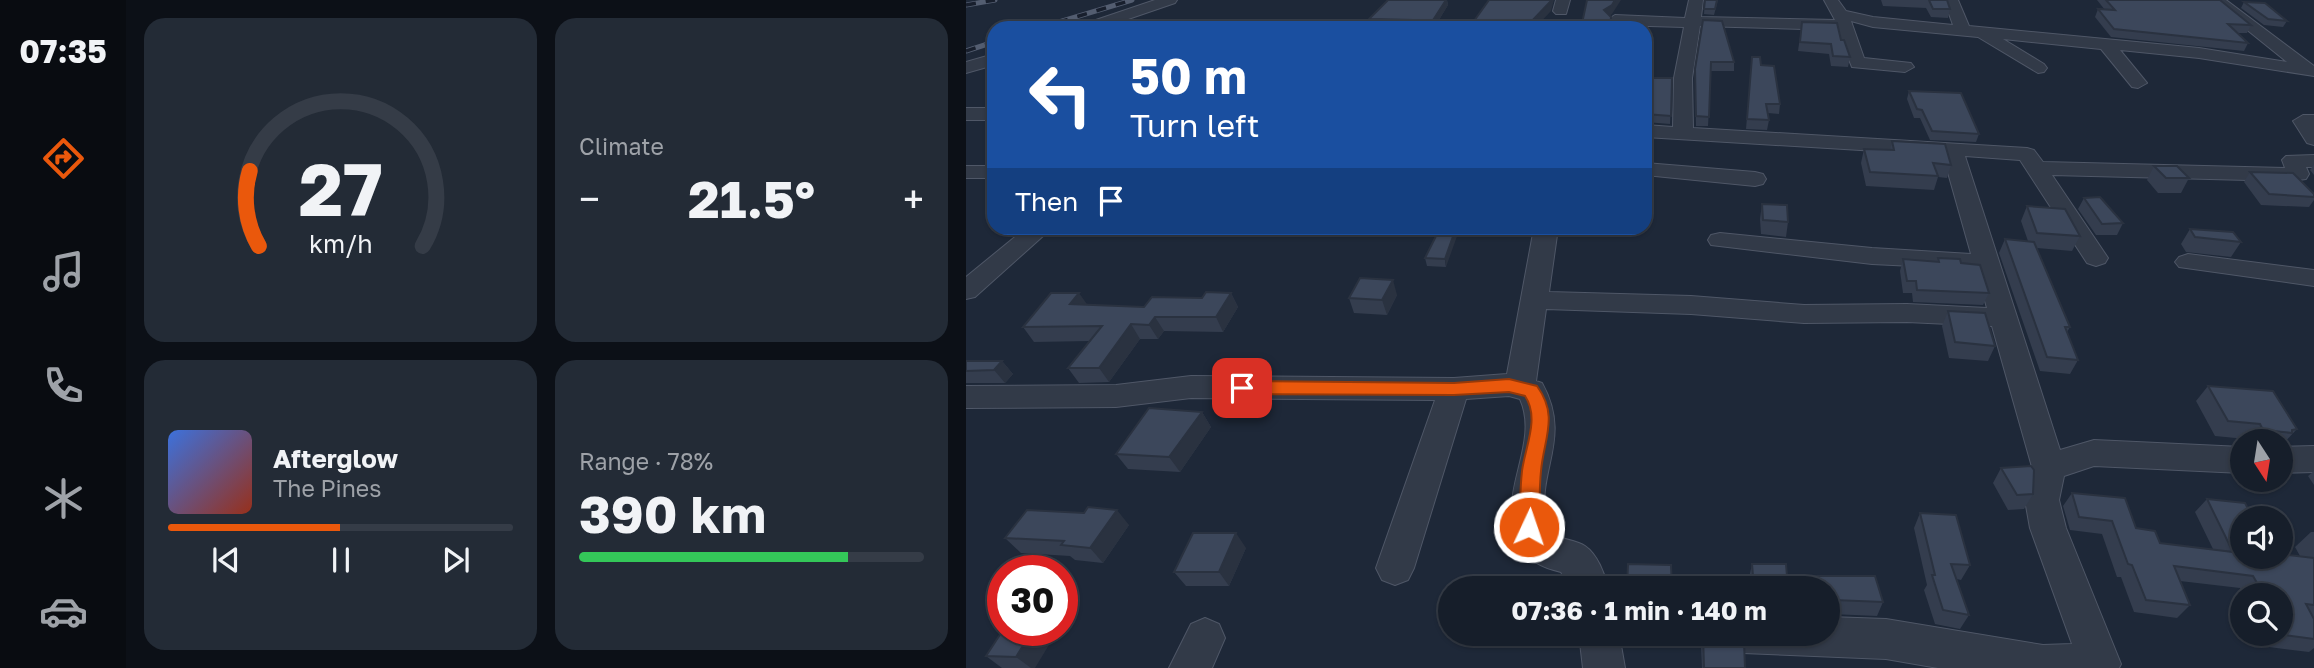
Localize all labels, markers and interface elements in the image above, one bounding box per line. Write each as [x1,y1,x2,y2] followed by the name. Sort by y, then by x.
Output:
[19,32,107,70] text: 07:35
[1130,46,1247,105] text: 50 m
[1015,49,1106,140] icon: left
[1130,106,1259,144] text: Turn left
[579,132,664,160] text: Climate
[39,134,88,183] icon: directions
[298,145,383,232] text: 27
[688,167,815,229] text: 21.5°
[579,176,600,221] text: −
[903,176,924,221] text: +
[1092,182,1130,220] icon: arrive
[1015,186,1078,217] text: Then
[309,228,372,259] text: km/h
[39,247,88,296] icon: music
[1212,358,1272,418] pin
[39,361,88,410] icon: phone
[1223,369,1261,407] icon: arrive
[2230,429,2292,492] north arrow
[2230,429,2293,646] map controls
[273,443,398,474] text: Afterglow
[579,447,713,475] text: Range · 78%
[39,474,88,523] icon: climate
[273,474,381,502] text: The Pines
[579,482,766,544] text: 390 km
[1492,490,1566,564] position arrow
[2230,506,2293,569] button: sound
[207,541,245,579] icon: previous
[322,541,360,579] icon: pause
[437,541,475,579] icon: next
[987,555,1078,646] speed limit sign: 30
[2230,583,2293,646] button: search
[39,587,88,636] icon: car
[1511,595,1767,626] text: 07:36 · 1 min · 140 m

